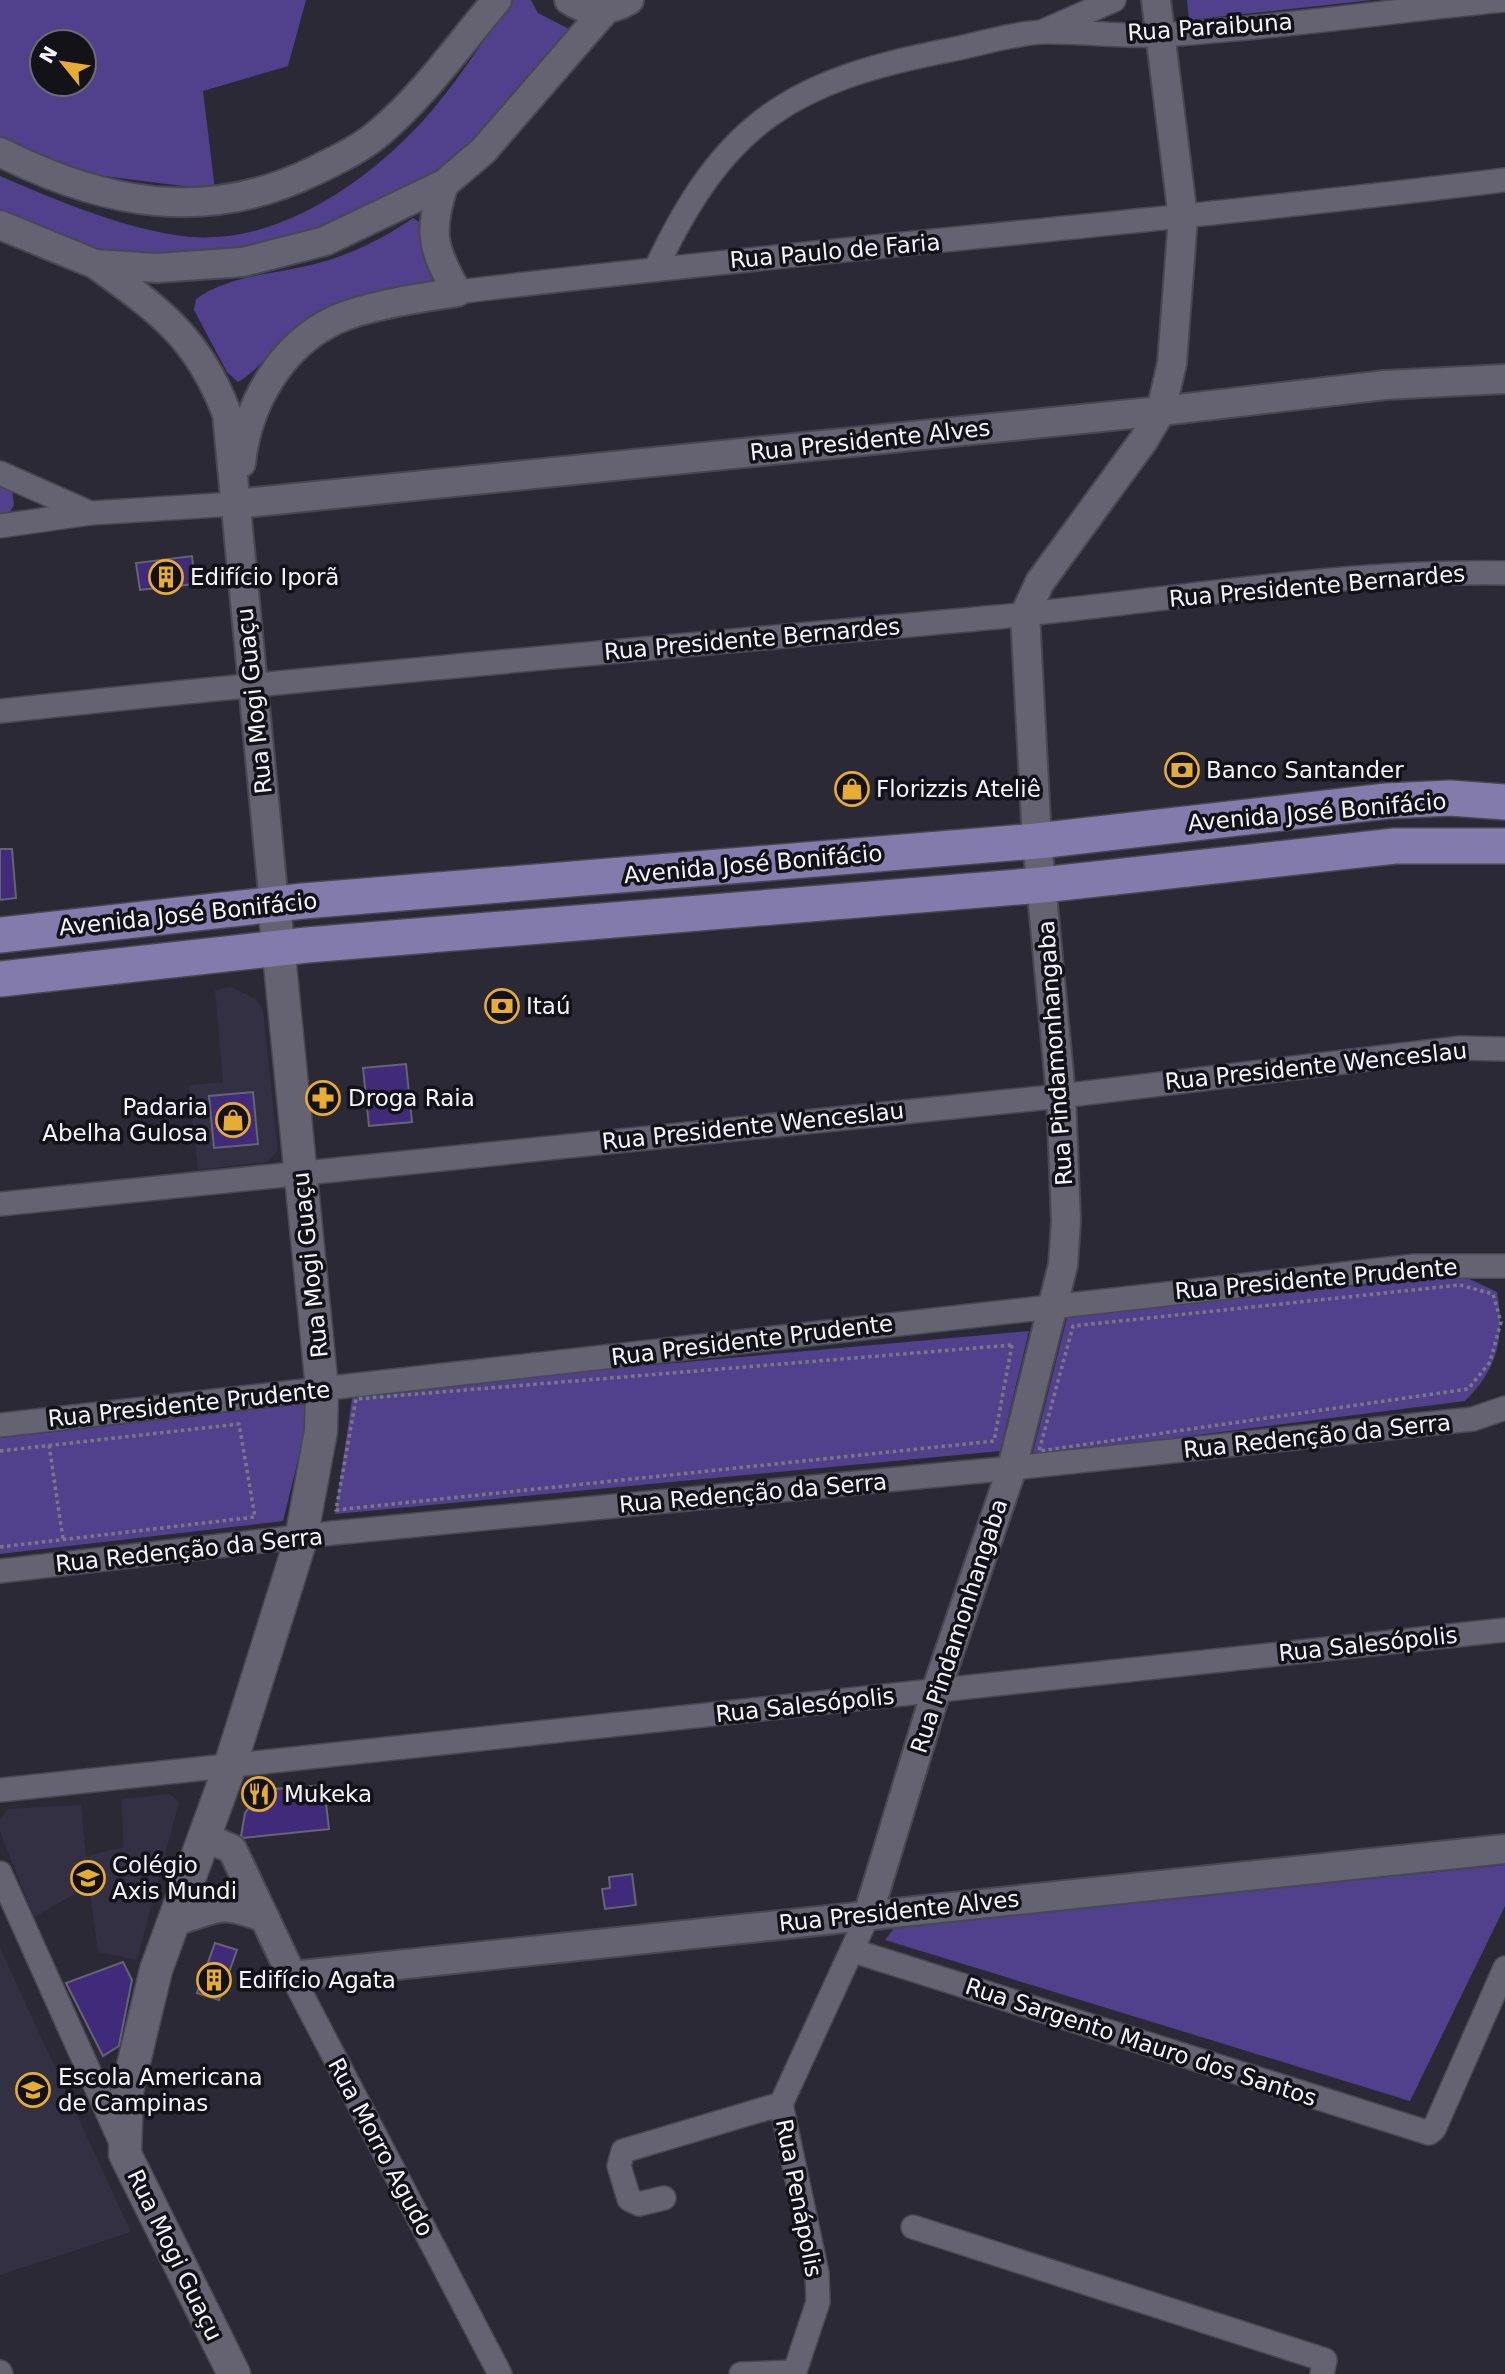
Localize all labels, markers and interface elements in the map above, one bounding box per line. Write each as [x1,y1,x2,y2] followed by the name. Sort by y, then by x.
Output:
[1126,8,1294,46] street label: Rua Paraibuna
[28,28,98,98] north arrow
[35,42,62,67] text: N
[729,229,941,273] street label: Rua Paulo de Faria
[749,414,991,466] street label: Rua Presidente Alves
[147,558,185,596] building icon: Edifício Iporã
[1168,560,1466,612] street label: Rua Presidente Bernardes
[190,564,339,590] place label: Edifício Iporã
[231,607,277,795] street label: Rua Mogi Guaçu
[603,613,901,665] street label: Rua Presidente Bernardes
[1163,751,1201,789] bank icon: Banco Santander
[1206,757,1404,783] place label: Banco Santander
[833,770,871,808] shop icon: Florizzis Ateliê
[876,776,1041,802] place label: Florizzis Ateliê
[1187,788,1447,836] street label: Avenida José Bonifácio
[623,840,883,888] street label: Avenida José Bonifácio
[58,888,318,940] street label: Avenida José Bonifácio
[1033,920,1077,1186] street label: Rua Pindamonhangaba
[483,987,521,1025] bank icon: Itaú
[526,993,570,1019] place label: Itaú
[1164,1037,1468,1095] street label: Rua Presidente Wenceslau
[304,1079,342,1117] pharmacy icon: Droga Raia
[348,1085,475,1111] place label: Droga Raia
[42,1094,208,1146] place label: Padaria Abelha Gulosa
[601,1097,905,1155] street label: Rua Presidente Wenceslau
[214,1101,252,1139] shop icon: Padaria Abelha Gulosa
[287,1171,333,1359] street label: Rua Mogi Guaçu
[1174,1254,1458,1304] street label: Rua Presidente Prudente
[610,1310,894,1370] street label: Rua Presidente Prudente
[47,1376,331,1432] street label: Rua Presidente Prudente
[1182,1409,1452,1463] street label: Rua Redenção da Serra
[618,1468,888,1518] street label: Rua Redenção da Serra
[906,1496,1012,1756] street label: Rua Pindamonhangaba
[54,1523,324,1577] street label: Rua Redenção da Serra
[1277,1622,1459,1666] street label: Rua Salesópolis
[714,1683,896,1727] street label: Rua Salesópolis
[240,1775,278,1813] restaurant icon: Mukeka
[284,1781,372,1807] place label: Mukeka
[112,1852,237,1904] place label: Colégio Axis Mundi
[69,1859,107,1897] school or university icon: Colégio Axis Mundi
[778,1885,1020,1937] street label: Rua Presidente Alves
[195,1961,233,1999] building icon: Edifício Agata
[238,1967,396,1993] place label: Edifício Agata
[962,1973,1320,2111] street label: Rua Sargento Mauro dos Santos
[323,2054,439,2240] street label: Rua Morro Agudo
[58,2064,263,2116] place label: Escola Americana de Campinas
[14,2071,52,2109] school or university icon: Escola Americana de Campinas
[771,2117,827,2279] street label: Rua Penápolis
[122,2165,228,2345] street label: Rua Mogi Guaçu

